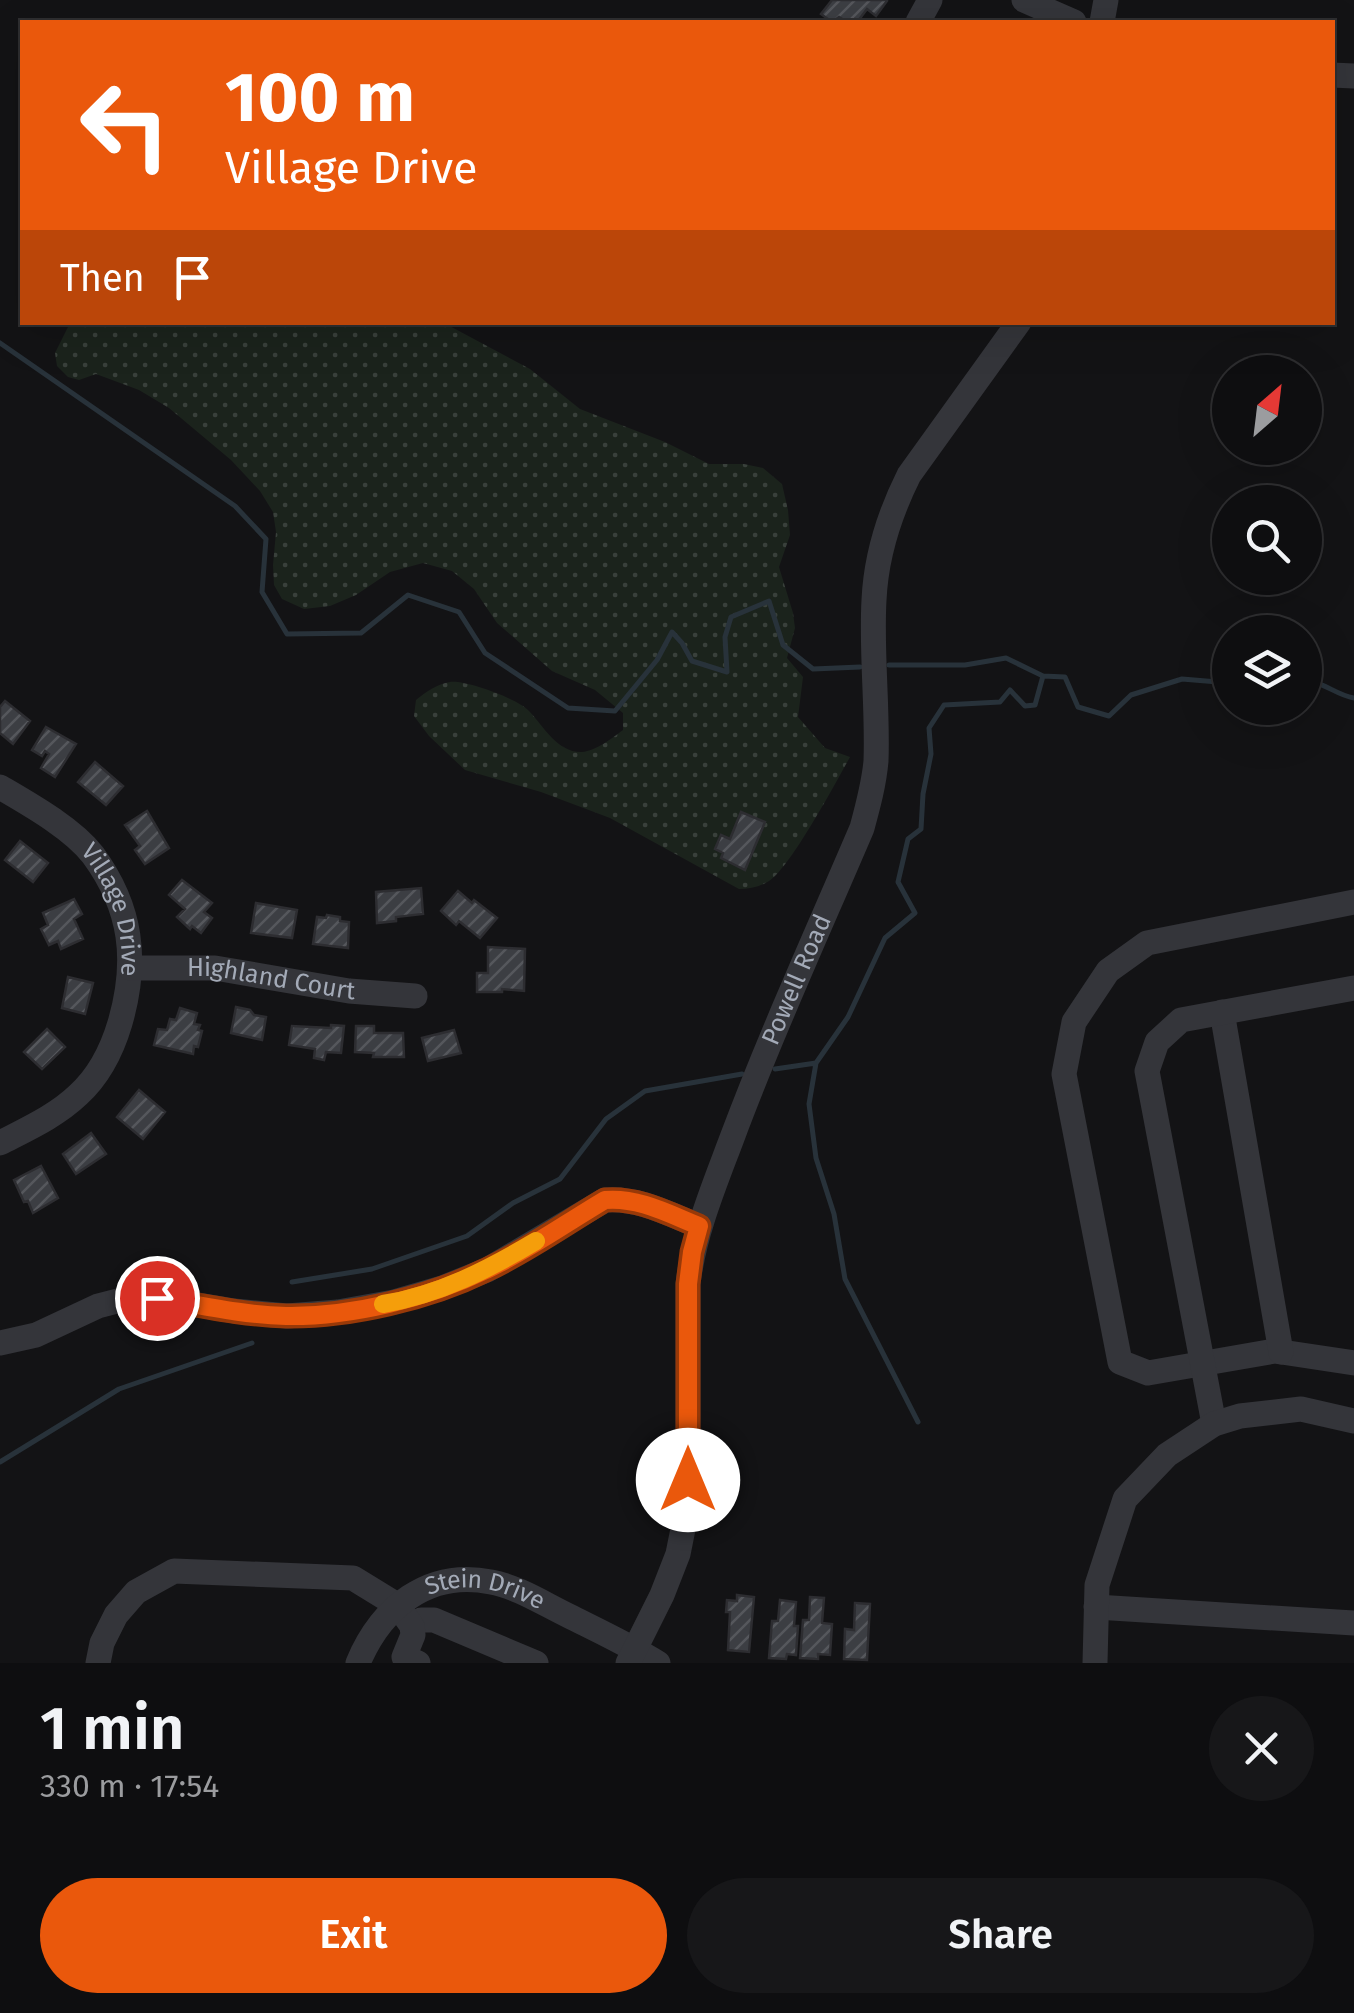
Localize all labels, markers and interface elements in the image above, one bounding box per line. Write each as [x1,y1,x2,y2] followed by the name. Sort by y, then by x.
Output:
[225,56,415,140] text: 100 m
[60,60,190,190] icon: left
[225,141,478,195] text: Village Drive
[165,250,220,305] icon: arrive
[60,255,145,301] text: Then
[1212,355,1322,465] north arrow
[1212,355,1322,725] map controls
[1212,485,1322,595] button: search
[1212,615,1322,725] button: layers
[75,837,145,977] street label: Village Drive
[756,910,838,1049] street label: Powell Road
[187,953,357,1006] street label: Highland Court
[115,1256,200,1341] pin
[130,1271,185,1326] icon: arrive
[636,1428,740,1532] position arrow
[421,1564,550,1616] street label: Stein Drive
[40,1693,185,1765] text: 1 min
[1209,1696,1314,1801] button: close
[40,1767,219,1805] text: 330 m · 17:54
[40,1878,667,1993] button: Exit
[687,1878,1314,1993] button: Share

